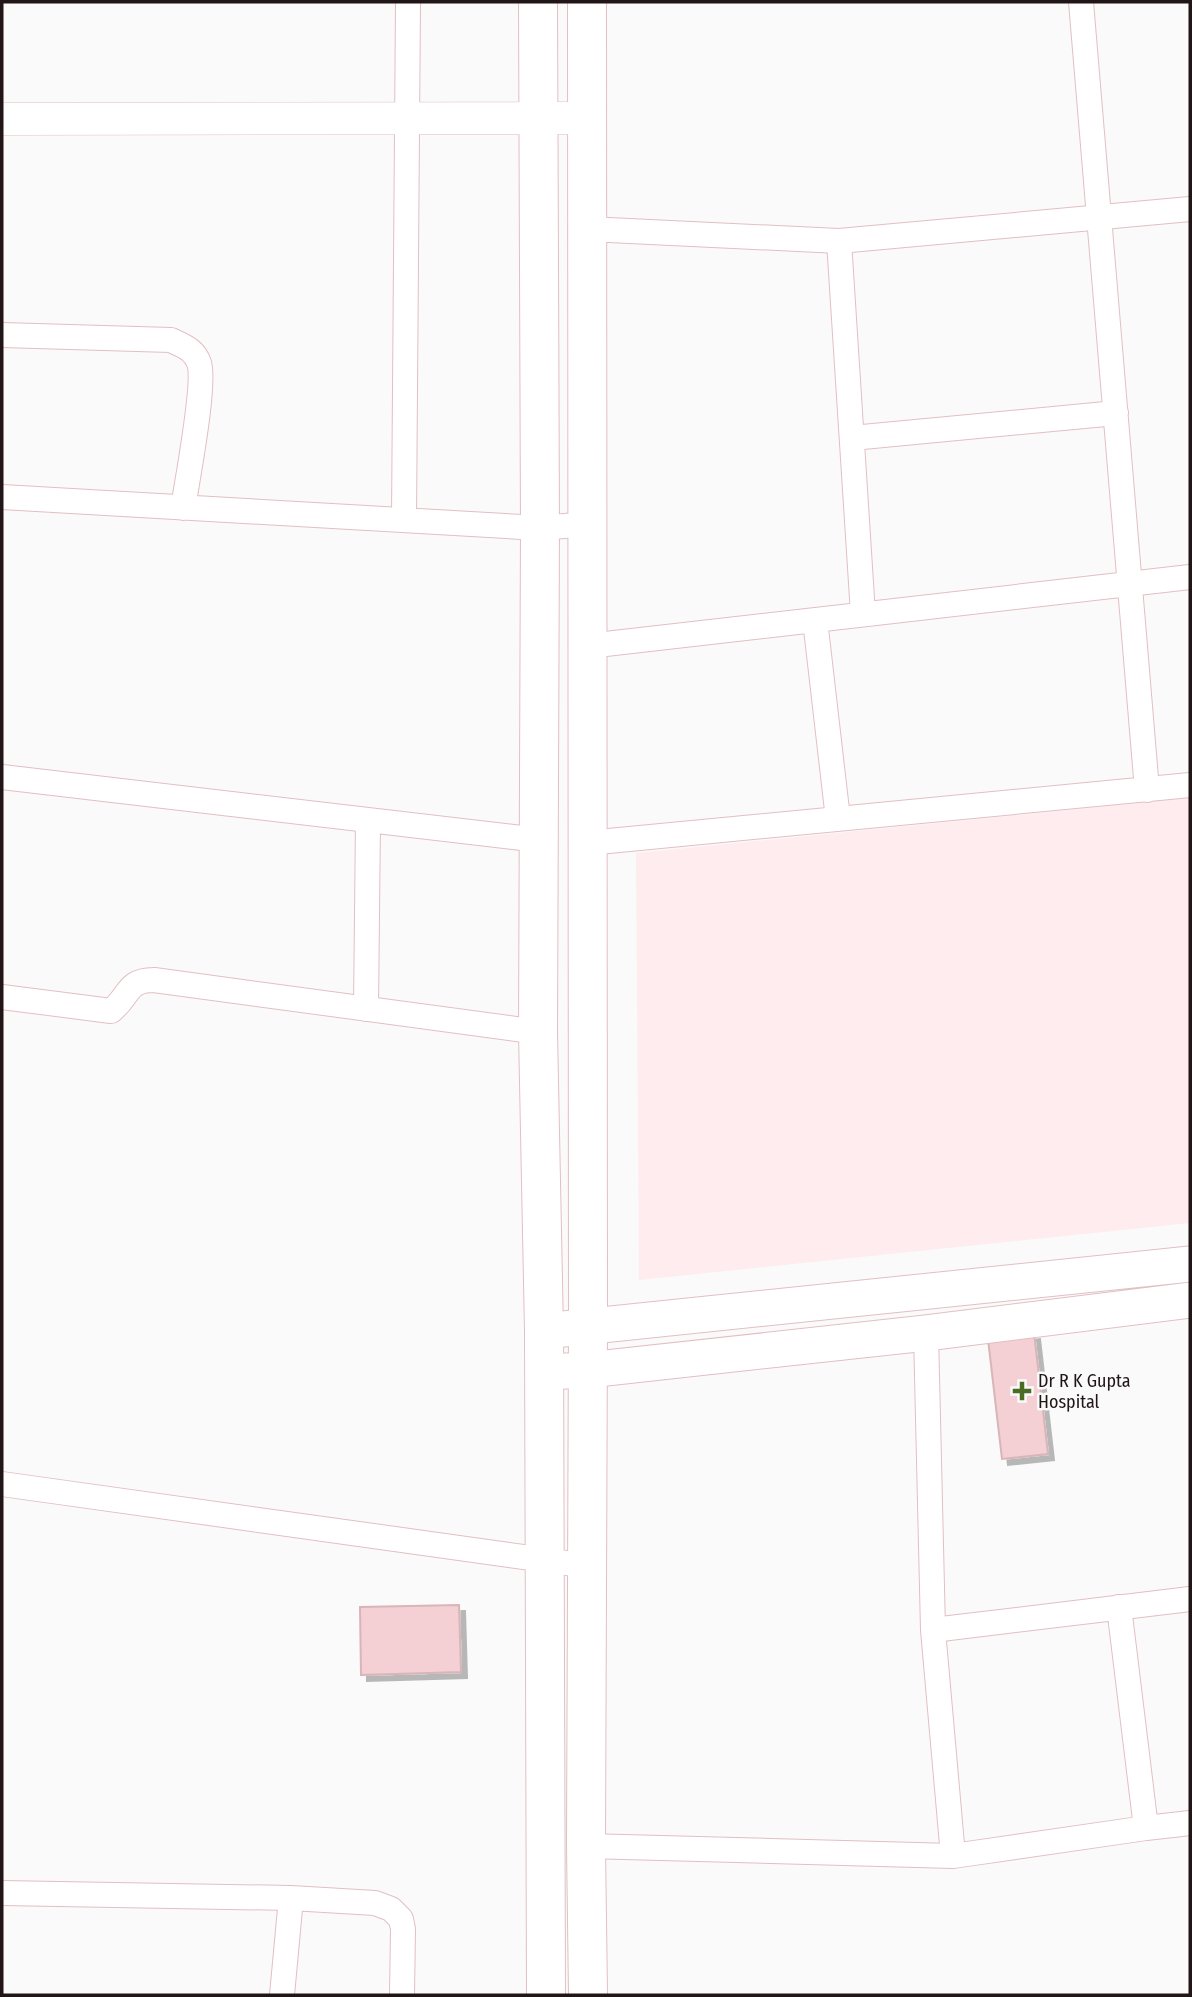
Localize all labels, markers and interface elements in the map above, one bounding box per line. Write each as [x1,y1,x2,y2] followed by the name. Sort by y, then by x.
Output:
[1038,1370,1131,1413] place label: Dr R K Gupta Hospital
[1012,1381,1032,1401] marker: Dr R K Gupta Hospital

